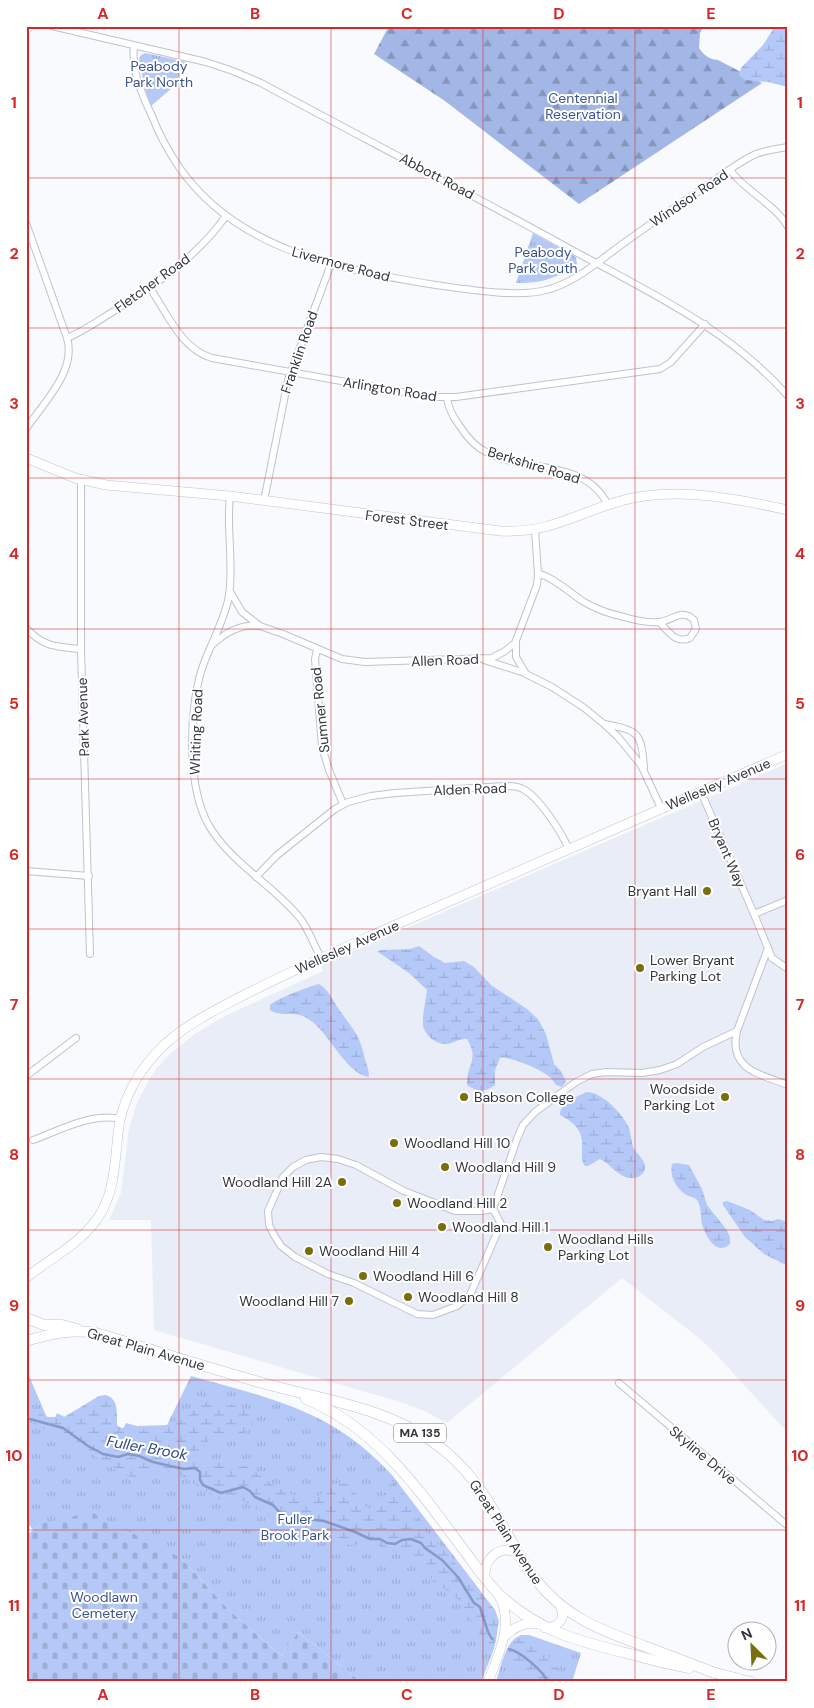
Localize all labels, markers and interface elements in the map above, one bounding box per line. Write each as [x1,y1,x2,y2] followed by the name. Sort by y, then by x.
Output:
[97,3,109,24] text: A
[250,3,260,24] text: B
[401,3,413,24] text: C
[553,3,565,24] text: D
[706,3,716,24] text: E
[125,57,193,91] park label: Peabody Park North
[545,89,621,123] park label: Centennial Reservation
[11,92,17,113] text: 1
[797,92,803,113] text: 1
[397,149,477,203] street label: Abbott Road
[646,165,732,231] street label: Windsor Road
[290,242,392,286] street label: Livermore Road
[9,243,19,264] text: 2
[508,243,578,277] park label: Peabody Park South
[795,243,805,264] text: 2
[111,250,193,316] street label: Fletcher Road
[276,308,322,396] street label: Franklin Road
[342,373,438,405] street label: Arlington Road
[9,393,19,414] text: 3
[795,393,805,414] text: 3
[486,442,582,488] street label: Berkshire Road
[364,506,450,534] street label: Forest Street
[9,543,19,564] text: 4
[795,543,805,564] text: 4
[411,650,479,670] street label: Allen Road
[307,666,333,754] street label: Sumner Road
[73,677,93,757] street label: Park Avenue
[186,689,206,775] street label: Whiting Road
[9,693,19,714] text: 5
[795,693,805,714] text: 5
[663,754,773,814] street label: Wellesley Avenue
[433,779,507,799] street label: Alden Road
[704,815,750,891] street label: Bryant Way
[9,844,19,865] text: 6
[795,844,805,865] text: 6
[628,882,697,900] place label: Bryant Hall
[701,885,713,897] marker: Bryant Hall
[292,916,402,978] street label: Wellesley Avenue
[650,951,735,985] place label: Lower Bryant Parking Lot
[634,962,646,974] marker: Lower Bryant Parking Lot
[10,994,19,1015] text: 7
[796,994,805,1015] text: 7
[644,1080,715,1114] place label: Woodside Parking Lot
[474,1088,574,1106] place label: Babson College
[458,1091,470,1103] marker: Babson College
[719,1091,731,1103] marker: Woodside Parking Lot
[404,1134,510,1152] place label: Woodland Hill 10
[388,1137,400,1149] marker: Woodland Hill 10
[9,1144,19,1165] text: 8
[795,1144,805,1165] text: 8
[455,1158,556,1176] place label: Woodland Hill 9
[439,1161,451,1173] marker: Woodland Hill 9
[222,1173,332,1191] place label: Woodland Hill 2A
[336,1176,348,1188] marker: Woodland Hill 2A
[407,1194,507,1212] place label: Woodland Hill 2
[391,1197,403,1209] marker: Woodland Hill 2
[452,1218,549,1236] place label: Woodland Hill 1
[436,1221,448,1233] marker: Woodland Hill 1
[558,1230,654,1264] place label: Woodland Hills Parking Lot
[542,1241,554,1253] marker: Woodland Hills Parking Lot
[319,1242,420,1260] place label: Woodland Hill 4
[303,1245,315,1257] marker: Woodland Hill 4
[373,1267,474,1285] place label: Woodland Hill 6
[357,1270,369,1282] marker: Woodland Hill 6
[418,1288,519,1306] place label: Woodland Hill 8
[402,1291,414,1303] marker: Woodland Hill 8
[239,1292,339,1310] place label: Woodland Hill 7
[9,1295,19,1316] text: 9
[343,1295,355,1307] marker: Woodland Hill 7
[795,1295,805,1316] text: 9
[85,1324,207,1374] street label: Great Plain Avenue
[666,1422,740,1488] street label: Skyline Drive
[394,1424,446,1442] road number: MA 135
[105,1431,189,1465] water label: Fuller Brook
[5,1445,23,1466] text: 10
[791,1445,809,1466] text: 10
[465,1476,547,1588] street label: Great Plain Avenue
[261,1510,329,1544] park label: Fuller Brook Park
[70,1588,138,1622] park label: Woodlawn Cemetery
[8,1595,20,1616] text: 11
[794,1595,806,1616] text: 11
[726,1620,776,1670] north arrow
[738,1624,755,1644] text: N
[97,1684,109,1705] text: A
[250,1684,260,1705] text: B
[401,1684,413,1705] text: C
[553,1684,565,1705] text: D
[706,1684,716,1705] text: E

